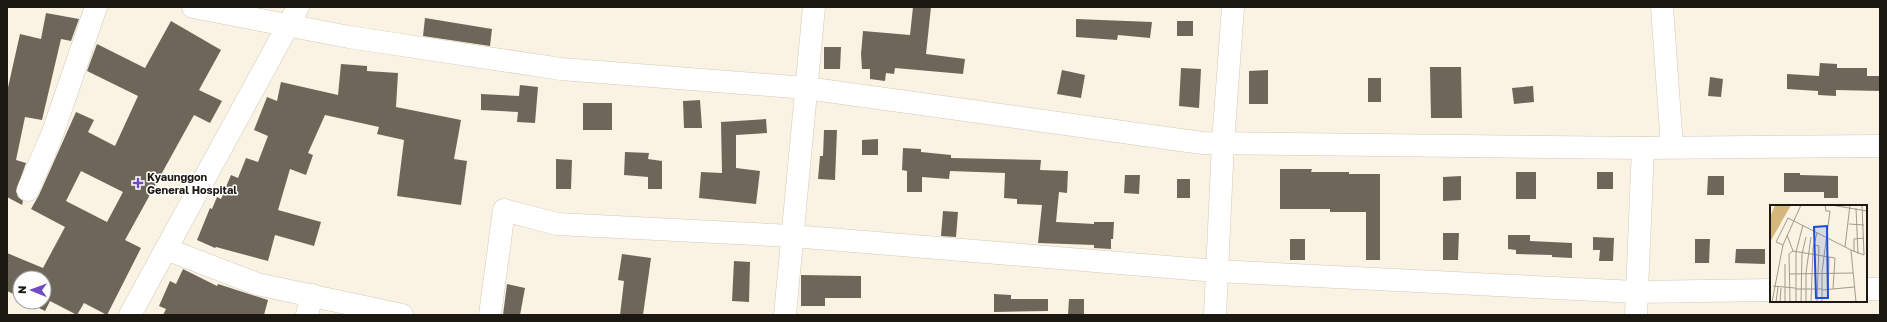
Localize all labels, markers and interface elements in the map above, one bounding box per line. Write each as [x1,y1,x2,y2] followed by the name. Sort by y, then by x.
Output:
[147,170,237,196] place label: Kyaunggon General Hospital
[132,177,144,189] marker: Kyaunggon General Hospital
[1770,205,1867,302] inset map
[12,270,52,310] north arrow
[15,286,28,294] text: N

